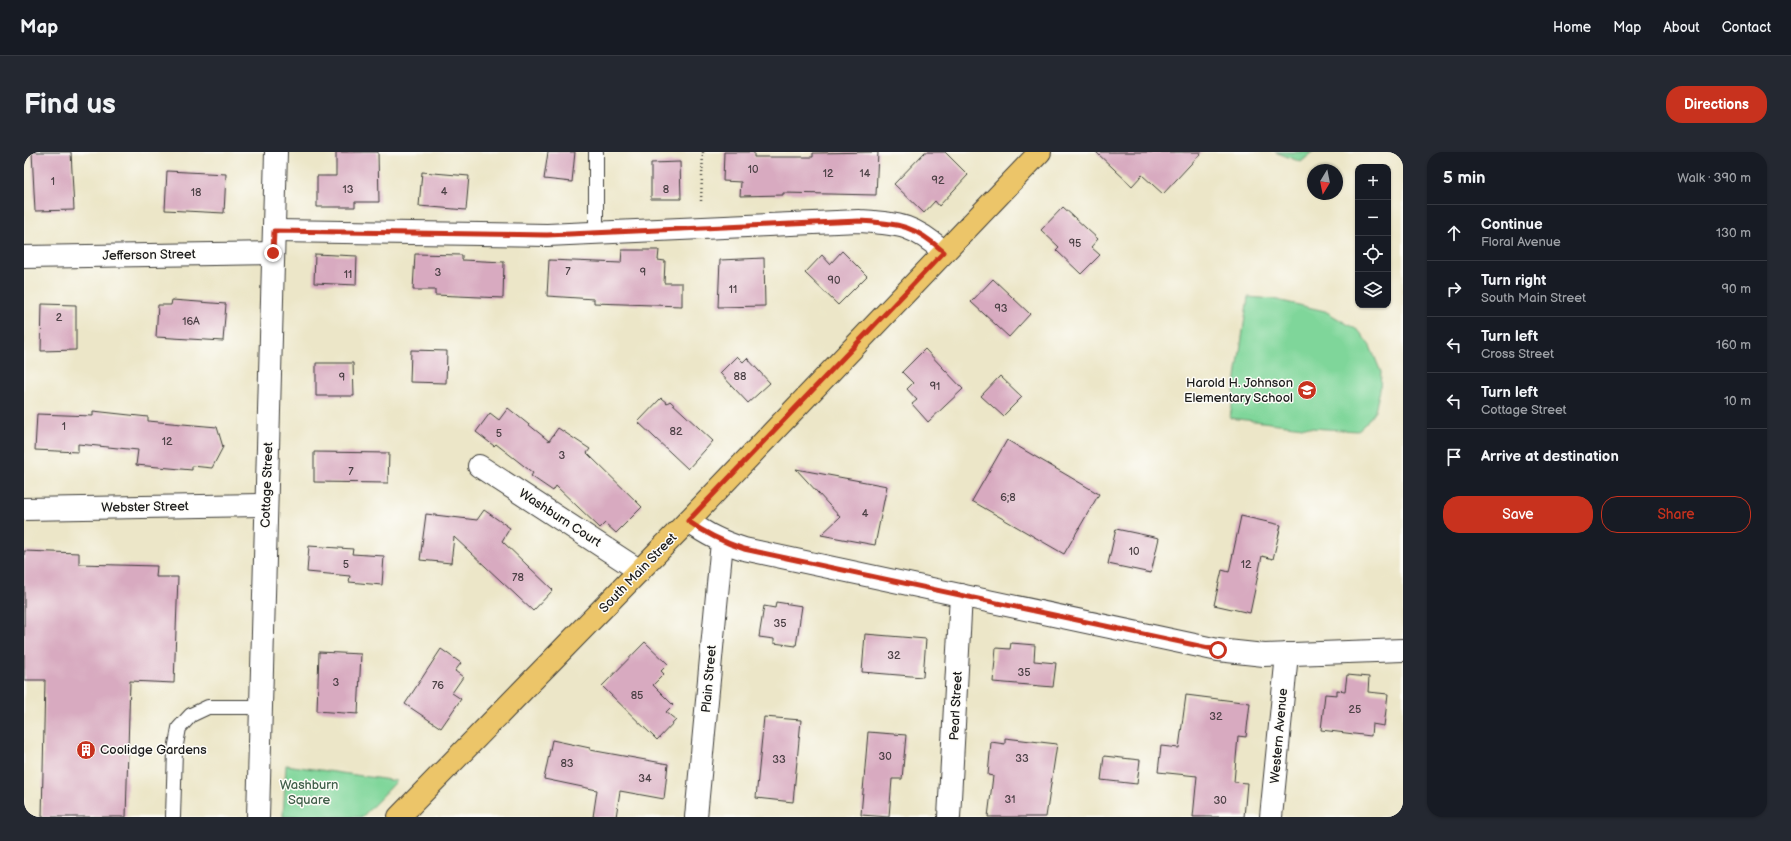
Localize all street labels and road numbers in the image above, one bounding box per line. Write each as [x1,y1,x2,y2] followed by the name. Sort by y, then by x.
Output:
[102,246,196,264] street label: Jefferson Street
[258,442,276,528] street label: Cottage Street
[516,485,604,551] street label: Washburn Court
[101,498,189,516] street label: Webster Street
[596,530,680,616] street label: South Main Street
[698,645,720,713] street label: Plain Street
[946,671,966,741] street label: Pearl Street
[1267,687,1291,784] street label: Western Avenue

